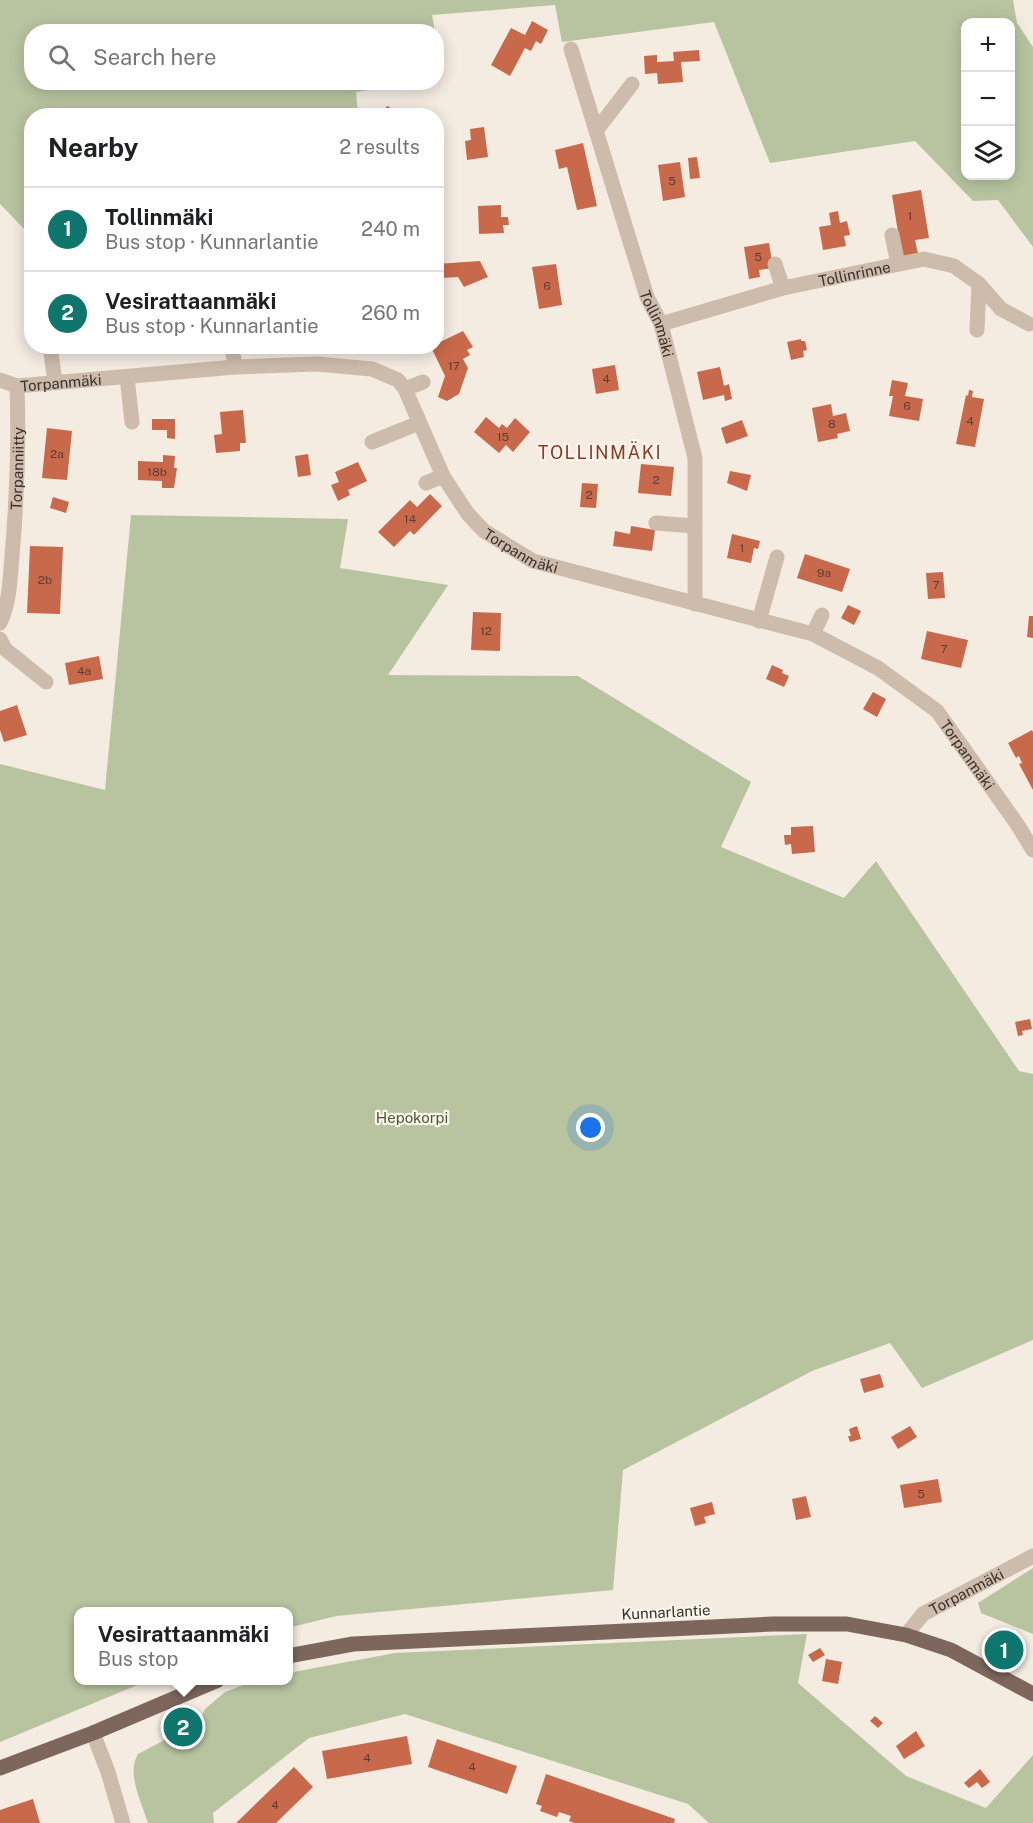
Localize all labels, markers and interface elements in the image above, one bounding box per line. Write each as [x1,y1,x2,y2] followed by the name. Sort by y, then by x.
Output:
[961,18,1015,180] map controls
[961,18,1015,72] button: +
[24,24,444,90] search box
[45,41,78,74] icon: search
[93,44,217,70] text: Search here
[961,72,1015,126] button: −
[961,126,1015,180] button: layers
[48,132,138,163] text: Nearby
[339,135,420,159] text: 2 results
[668,174,676,188] house number: 5
[105,204,213,230] text: Tollinmäki
[908,209,912,223] house number: 1
[63,217,72,241] text: 1
[361,217,420,241] text: 240 m
[105,230,319,254] text: Bus stop · Kunnarlantie
[754,250,762,264] house number: 5
[817,258,892,289] street label: Tollinrinne
[543,279,551,293] house number: 6
[105,288,276,314] text: Vesirattaanmäki
[637,288,678,359] street label: Tollinmäki
[61,301,74,325] text: 2
[361,301,420,325] text: 260 m
[105,314,319,338] text: Bus stop · Kunnarlantie
[448,359,460,373] house number: 17
[20,370,102,394] street label: Torpanmäki
[602,372,610,386] house number: 4
[903,399,911,413] house number: 6
[966,414,974,428] house number: 4
[828,417,836,431] house number: 8
[7,427,26,511] street label: Torpanniitty
[497,430,510,444] house number: 15
[538,441,662,463] district label: TOLLINMÄKI
[50,447,64,461] house number: 2a
[147,465,167,479] house number: 18b
[652,473,660,487] house number: 2
[585,488,593,502] house number: 2
[404,512,417,526] house number: 14
[481,525,560,576] street label: Torpanmäki
[740,541,744,555] house number: 1
[817,566,831,580] house number: 9a
[38,573,52,587] house number: 2b
[932,578,940,592] house number: 7
[480,624,492,638] house number: 12
[940,642,948,656] house number: 7
[77,664,91,678] house number: 4a
[937,716,998,793] street label: Torpanmäki
[376,1109,448,1126] park label: Hepokorpi
[576,1113,605,1142] your location
[917,1487,925,1501] house number: 5
[926,1565,1006,1618] street label: Torpanmäki
[621,1601,711,1623] street label: Kunnarlantie
[74,1607,293,1685] popup
[98,1621,269,1647] text: Vesirattaanmäki
[984,1628,1024,1672] pin: 1
[98,1647,178,1671] text: Bus stop
[164,1704,202,1750] pin: 2
[363,1751,371,1765] house number: 4
[468,1760,476,1774] house number: 4
[271,1798,279,1812] house number: 4

